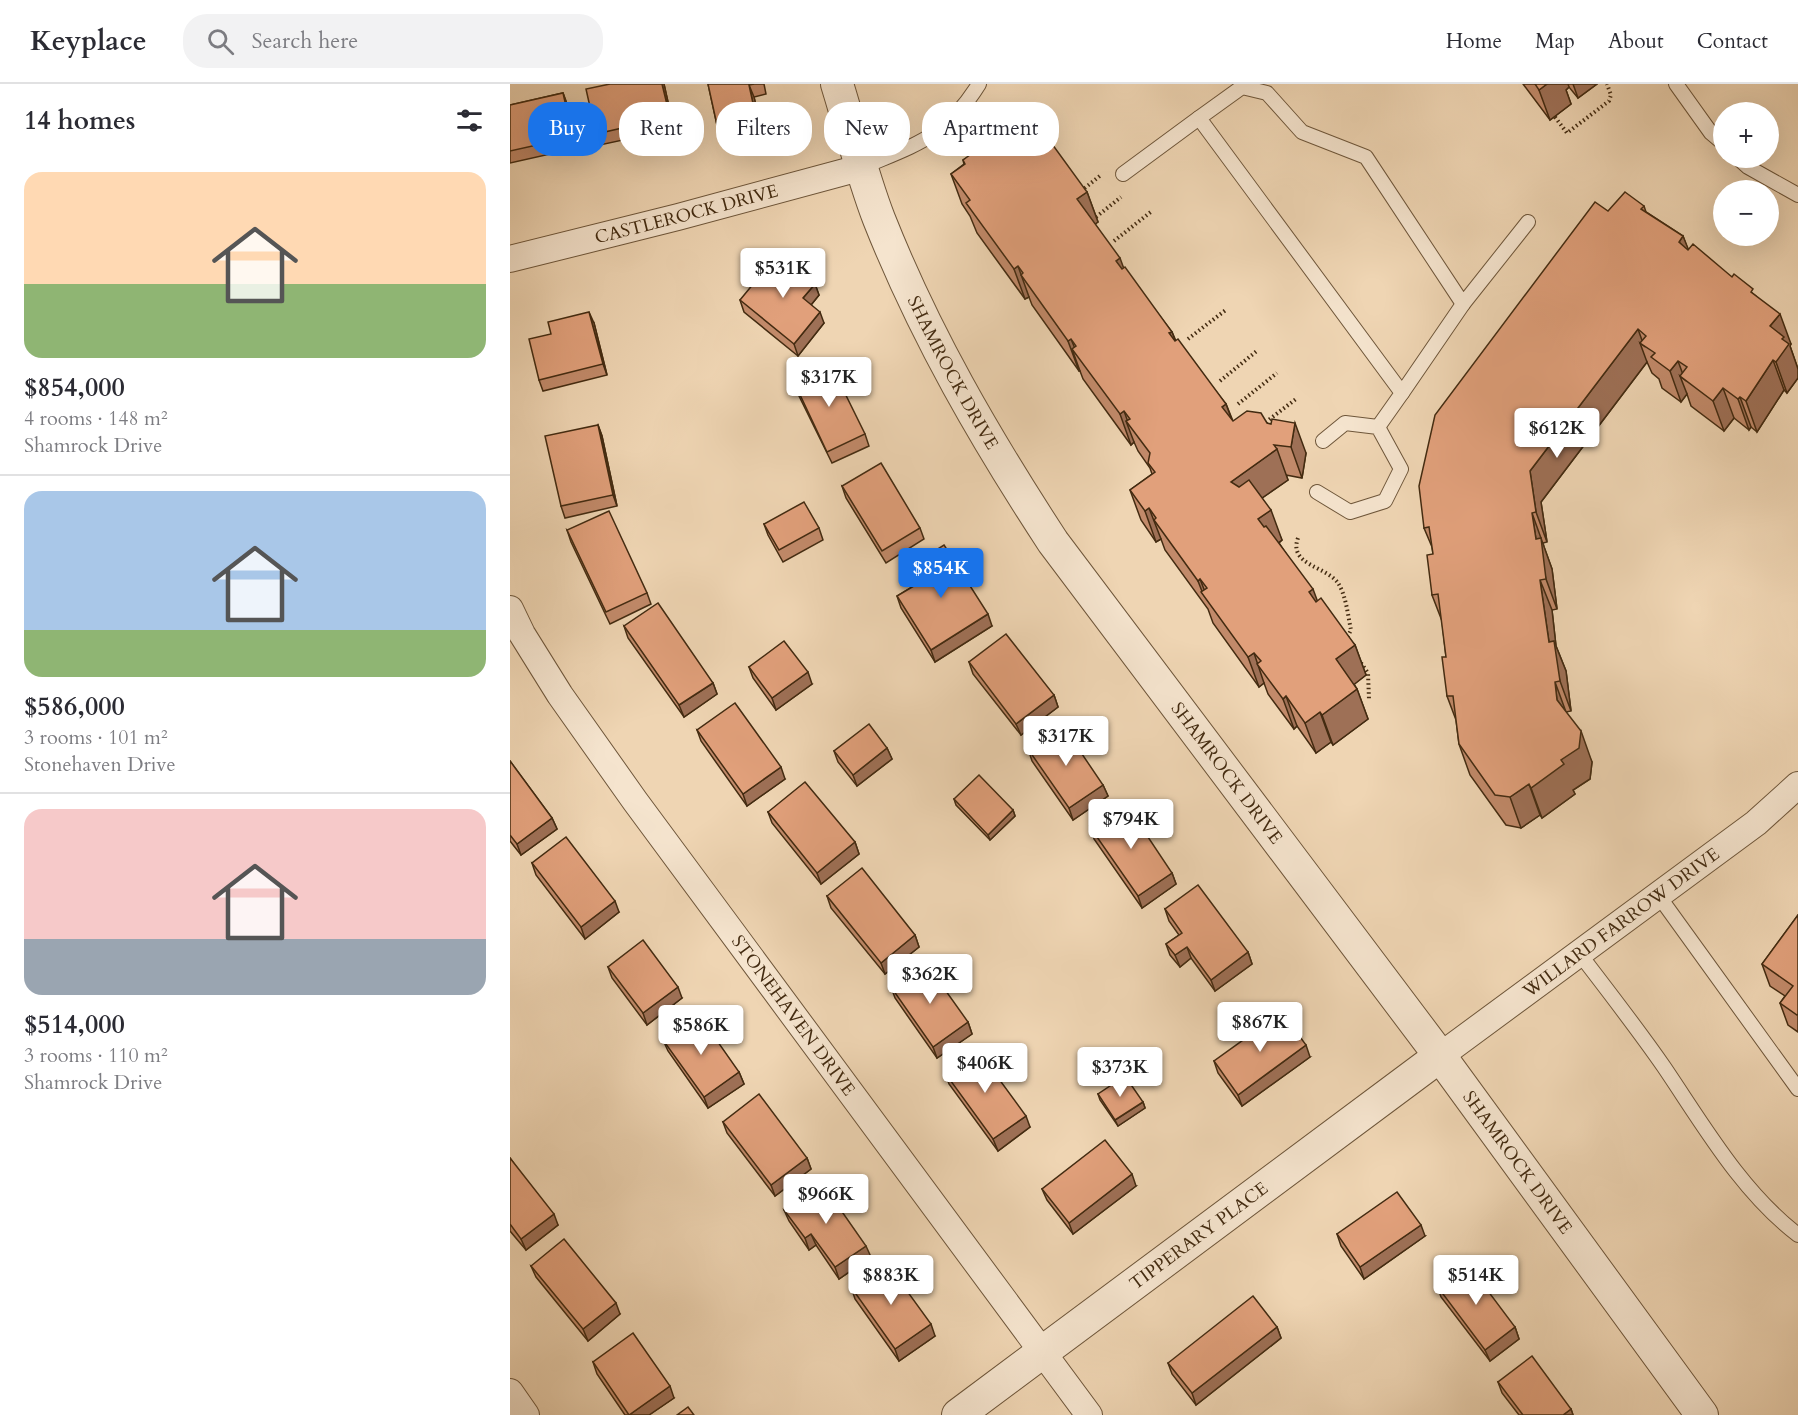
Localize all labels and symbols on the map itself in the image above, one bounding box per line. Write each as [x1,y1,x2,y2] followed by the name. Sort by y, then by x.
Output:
[592,179,781,250] street label: CASTLEROCK DRIVE
[741,248,825,299] pin: $531K
[901,292,1004,454] street label: SHAMROCK DRIVE
[787,357,871,408] pin: $317K
[1515,408,1599,459] pin: $612K
[899,548,983,599] pin: $854K
[1165,697,1288,849] street label: SHAMROCK DRIVE
[1024,716,1108,767] pin: $317K
[1089,799,1173,850] pin: $794K
[1517,842,1725,1004] street label: WILLARD FARROW DRIVE
[725,930,861,1101] street label: STONEHAVEN DRIVE
[888,954,972,1005] pin: $362K
[1218,1002,1302,1053] pin: $867K
[659,1005,743,1056] pin: $586K
[943,1043,1027,1094] pin: $406K
[1078,1047,1162,1098] pin: $373K
[1457,1086,1578,1239] street label: SHAMROCK DRIVE
[784,1174,868,1225] pin: $966K
[1124,1176,1273,1296] street label: TIPPERARY PLACE
[849,1255,933,1306] pin: $883K
[1434,1255,1518,1306] pin: $514K

